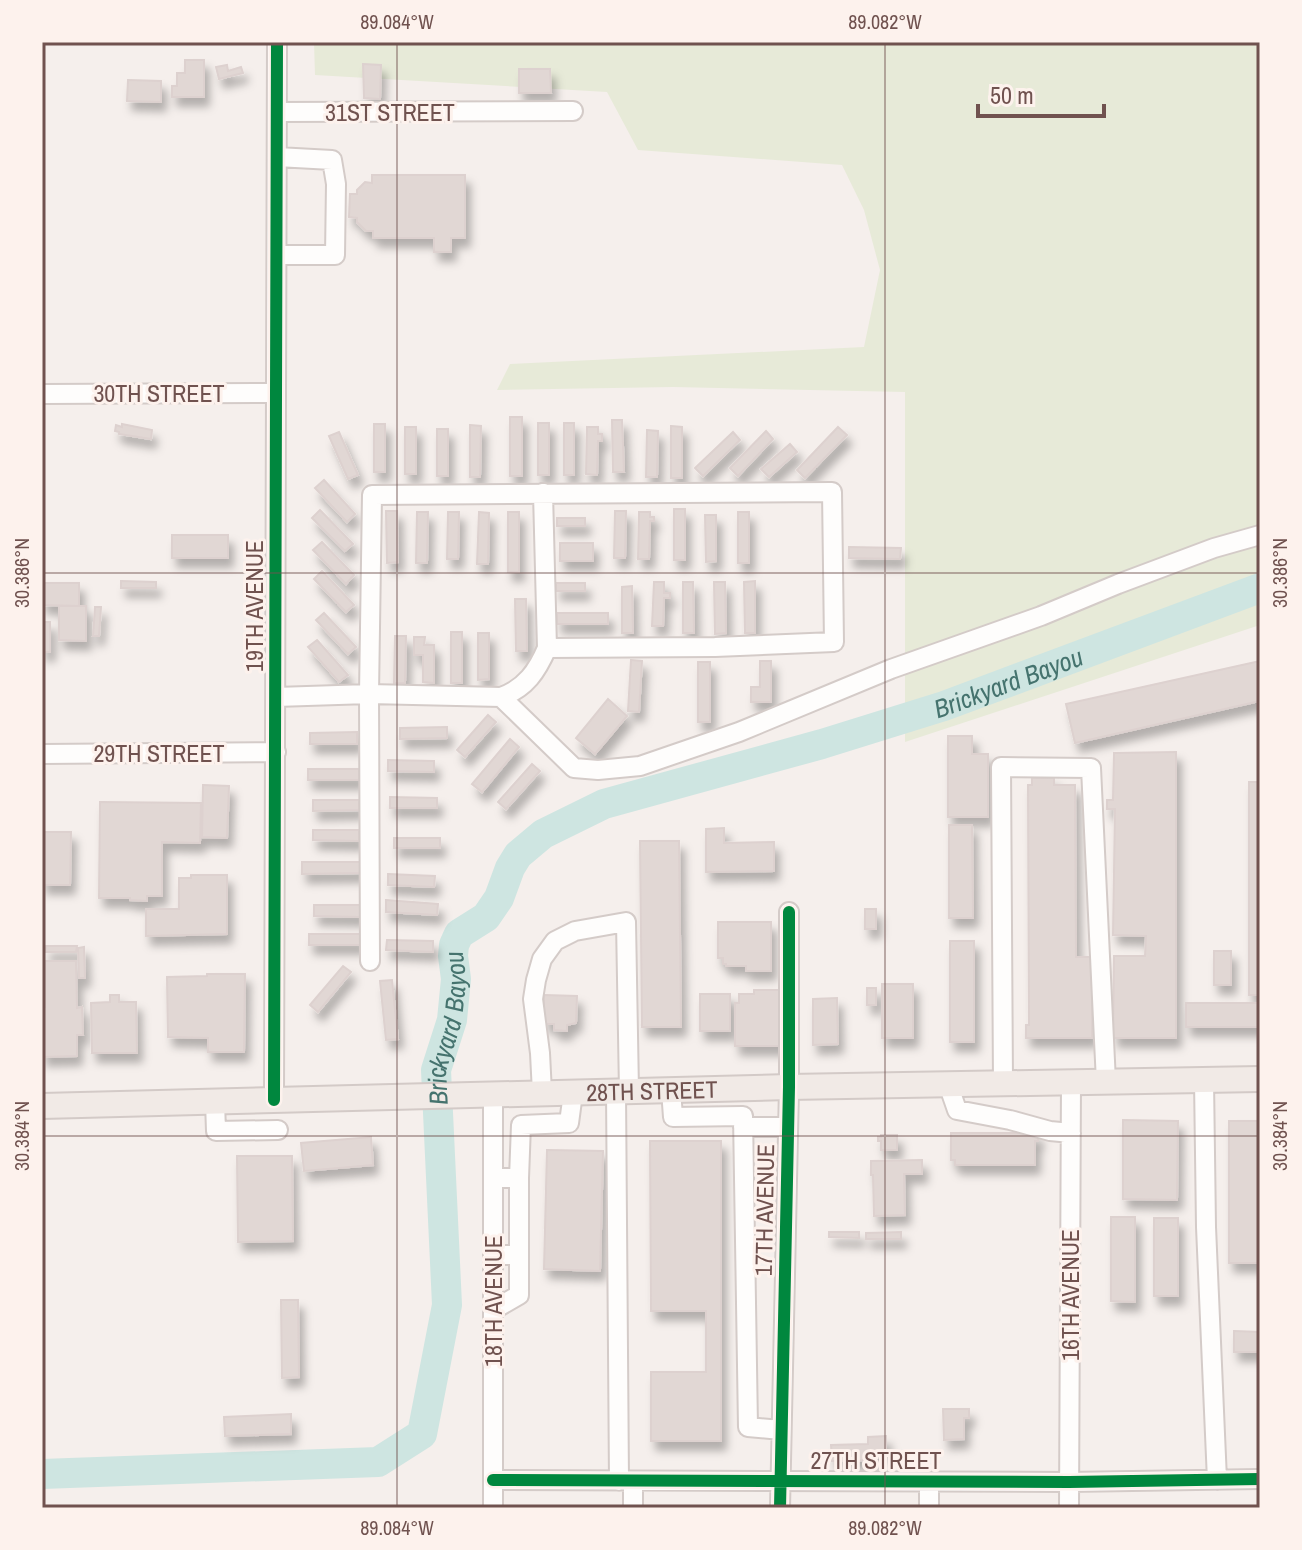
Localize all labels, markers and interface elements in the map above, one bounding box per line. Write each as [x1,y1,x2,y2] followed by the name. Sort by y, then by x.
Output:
[360,8,434,35] text: 89.084°W
[848,8,922,35] text: 89.082°W
[978,68,1104,118] scale bar
[990,79,1034,111] text: 50 m
[325,96,455,128] street label: 31ST STREET
[93,377,225,409] street label: 30TH STREET
[8,538,35,608] text: 30.386°N
[1266,538,1293,608] text: 30.386°N
[238,540,270,672] street label: 19TH AVENUE
[929,638,1088,726] water label: Brickyard Bayou
[93,737,225,769] street label: 29TH STREET
[418,949,474,1106] water label: Brickyard Bayou
[586,1073,718,1108] street label: 28TH STREET
[8,1101,35,1171] text: 30.384°N
[1266,1101,1293,1171] text: 30.384°N
[747,1144,781,1276] street label: 17TH AVENUE
[1054,1229,1086,1361] street label: 16TH AVENUE
[477,1235,509,1367] street label: 18TH AVENUE
[810,1444,942,1476] street label: 27TH STREET
[360,1514,434,1541] text: 89.084°W
[848,1514,922,1541] text: 89.082°W

